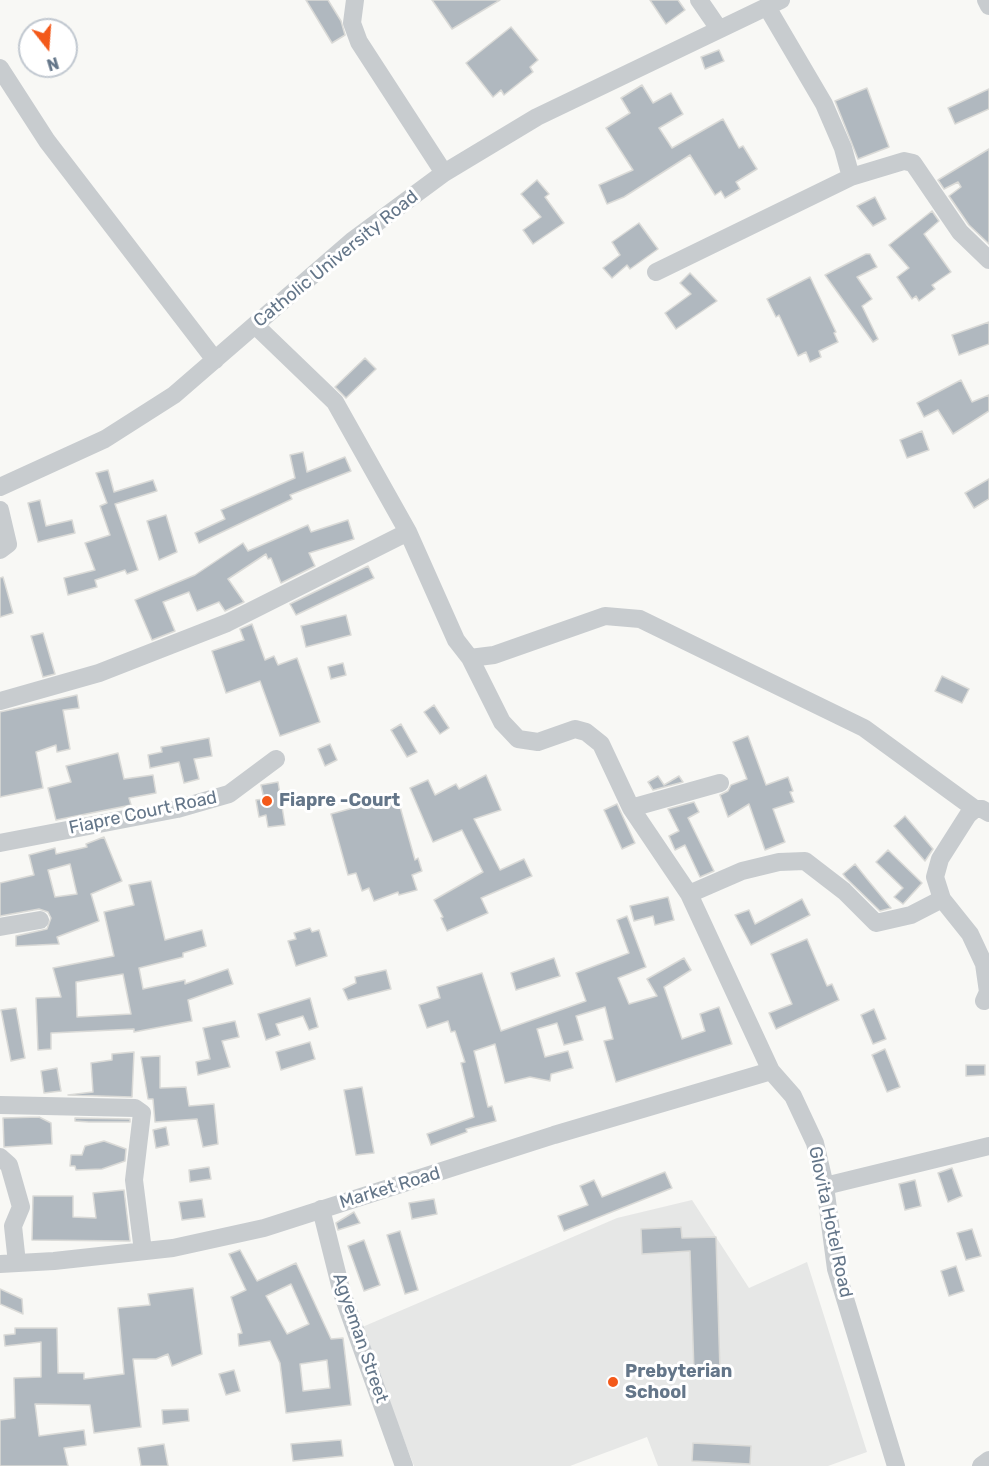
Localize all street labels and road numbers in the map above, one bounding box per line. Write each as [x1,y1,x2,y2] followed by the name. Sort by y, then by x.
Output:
[249,186,423,332] street label: Catholic University Road
[67,787,219,839] street label: Fiapre Court Road
[803,1144,857,1300] street label: Glovita Hotel Road
[337,1162,443,1214] street label: Market Road
[328,1270,392,1406] street label: Agyeman Street

